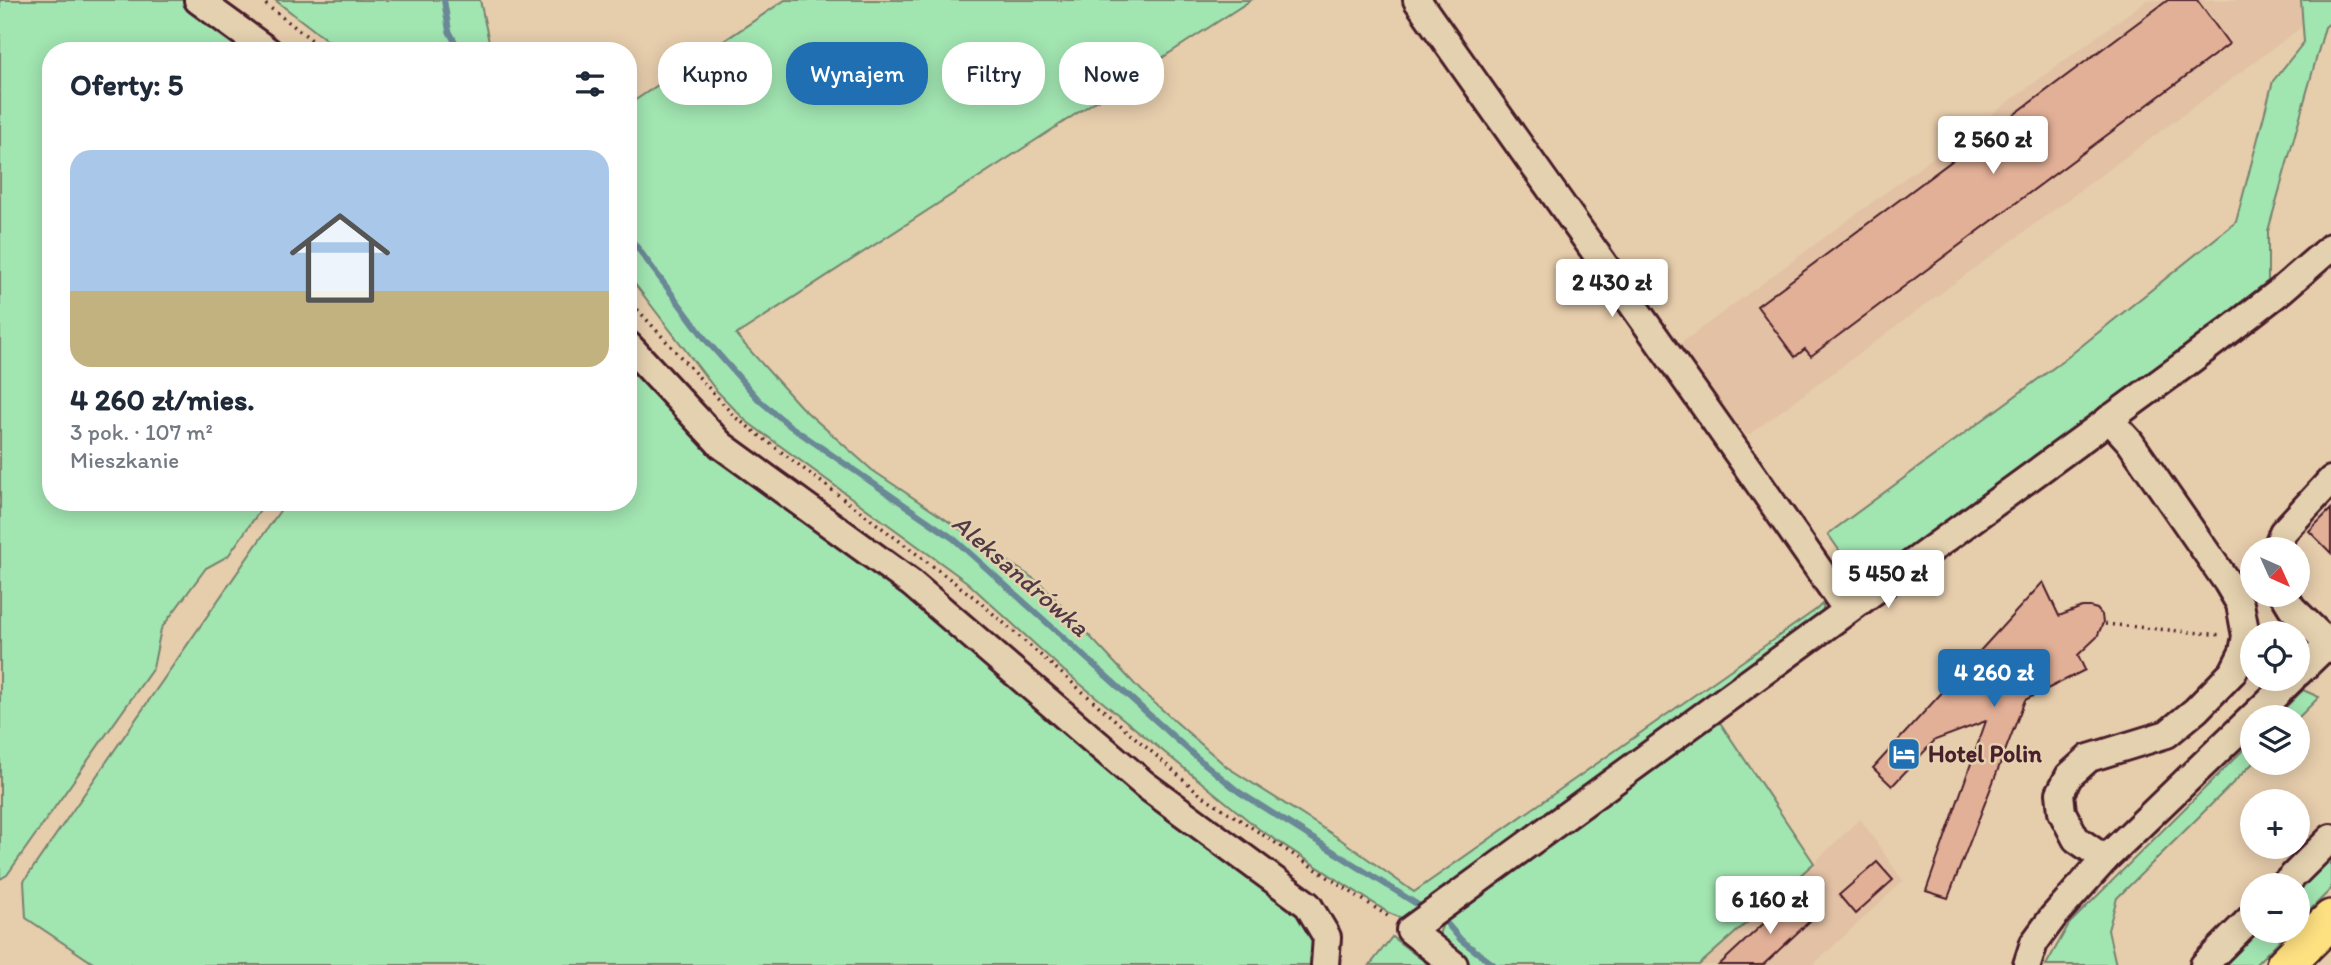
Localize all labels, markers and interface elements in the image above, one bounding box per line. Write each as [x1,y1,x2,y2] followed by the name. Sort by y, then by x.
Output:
[658,42,772,105] chip: Kupno
[786,42,928,105] chip: Wynajem
[942,42,1045,105] chip: Filtry
[1059,42,1164,105] chip: Nowe
[571,65,609,103] icon: filters
[70,66,183,103] text: Oferty: 5
[1921,116,2065,176] pin: 2 560 zł
[1954,125,2032,153] text: 2 560 zł
[277,195,403,321] icon: home
[1540,260,1684,319] pin: 2 430 zł
[1572,268,1652,296] text: 2 430 zł
[70,381,255,418] text: 4 260 zł/mies.
[70,418,213,446] text: 3 pok. · 107 m²
[70,446,179,474] text: Mieszkanie
[946,507,1096,643] water label: Aleksandrówka
[2240,537,2310,607] north arrow
[2240,537,2310,943] map controls
[1816,550,1960,610] pin: 5 450 zł
[1848,559,1928,587] text: 5 450 zł
[2240,621,2310,691] button: locate
[1922,650,2066,709] pin: 4 260 zł
[1954,658,2034,686] text: 4 260 zł
[2240,705,2310,775] button: layers
[1885,735,1923,773] hotel icon: Hotel Polin
[1928,739,2042,768] place label: Hotel Polin
[2240,789,2310,859] button: +
[2240,873,2310,943] button: −
[1698,876,1842,936] pin: 6 160 zł
[1732,885,1808,913] text: 6 160 zł

